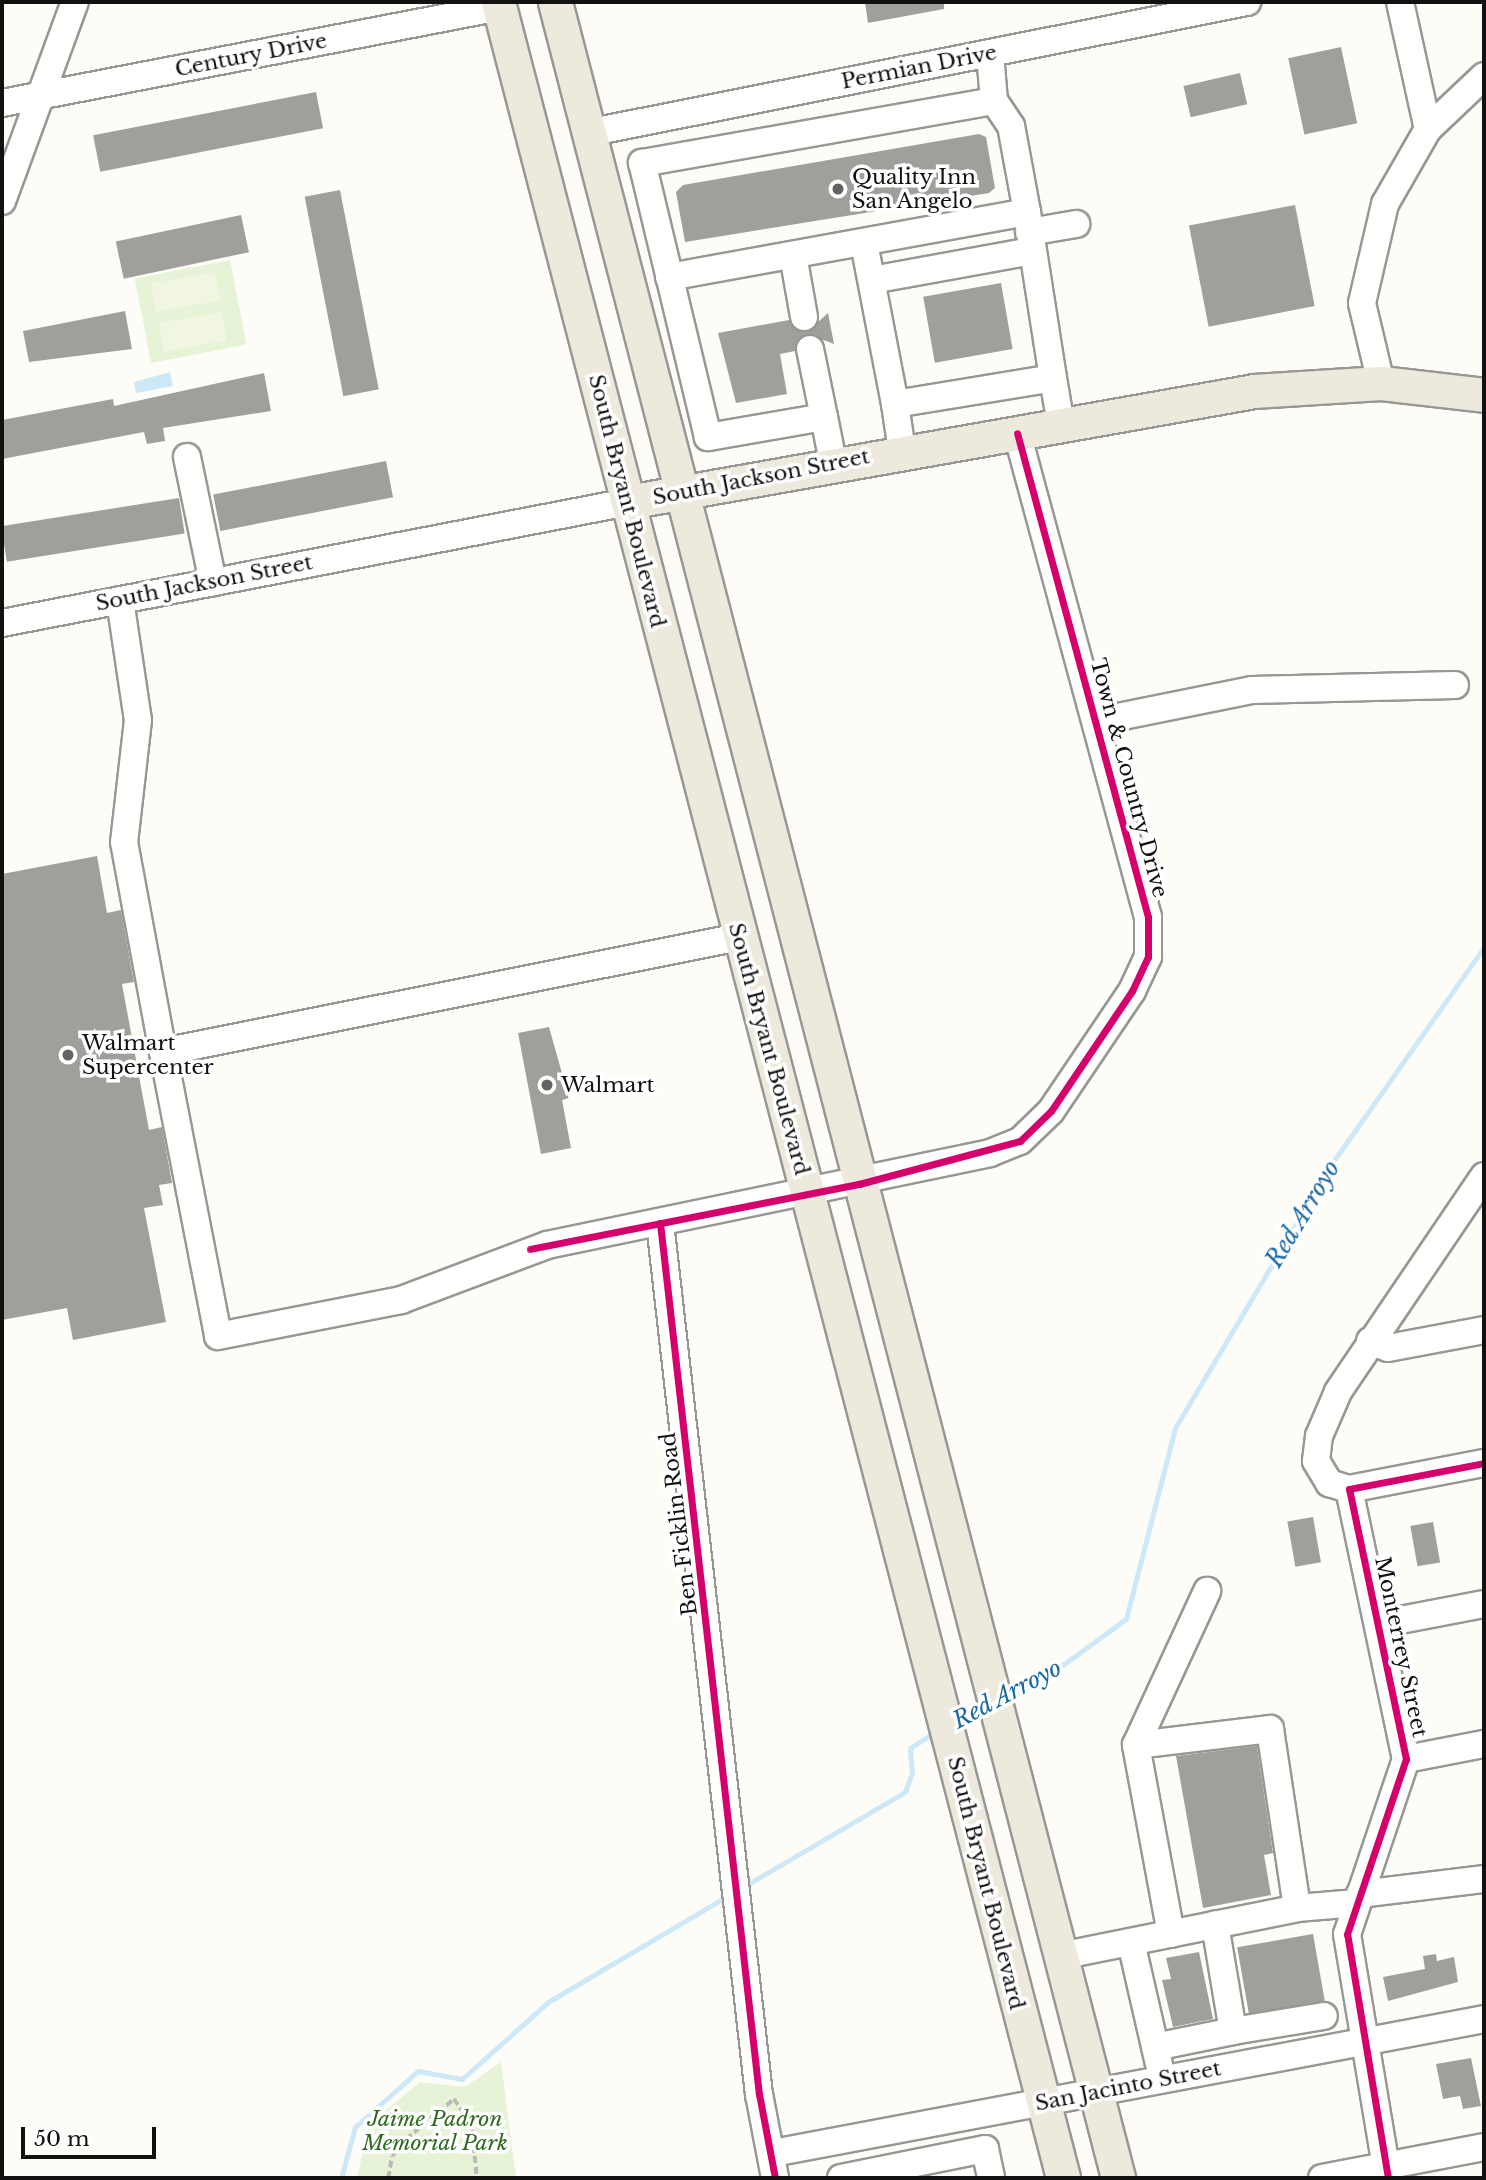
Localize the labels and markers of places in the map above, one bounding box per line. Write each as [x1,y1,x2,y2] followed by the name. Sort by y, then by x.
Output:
[852,164,977,214] place label: Quality Inn San Angelo
[830,181,846,197] marker: Quality Inn San Angelo
[82,1030,213,1080] place label: Walmart Supercenter
[60,1047,76,1063] marker: Walmart Supercenter
[561,1072,654,1098] place label: Walmart
[539,1077,555,1093] marker: Walmart

